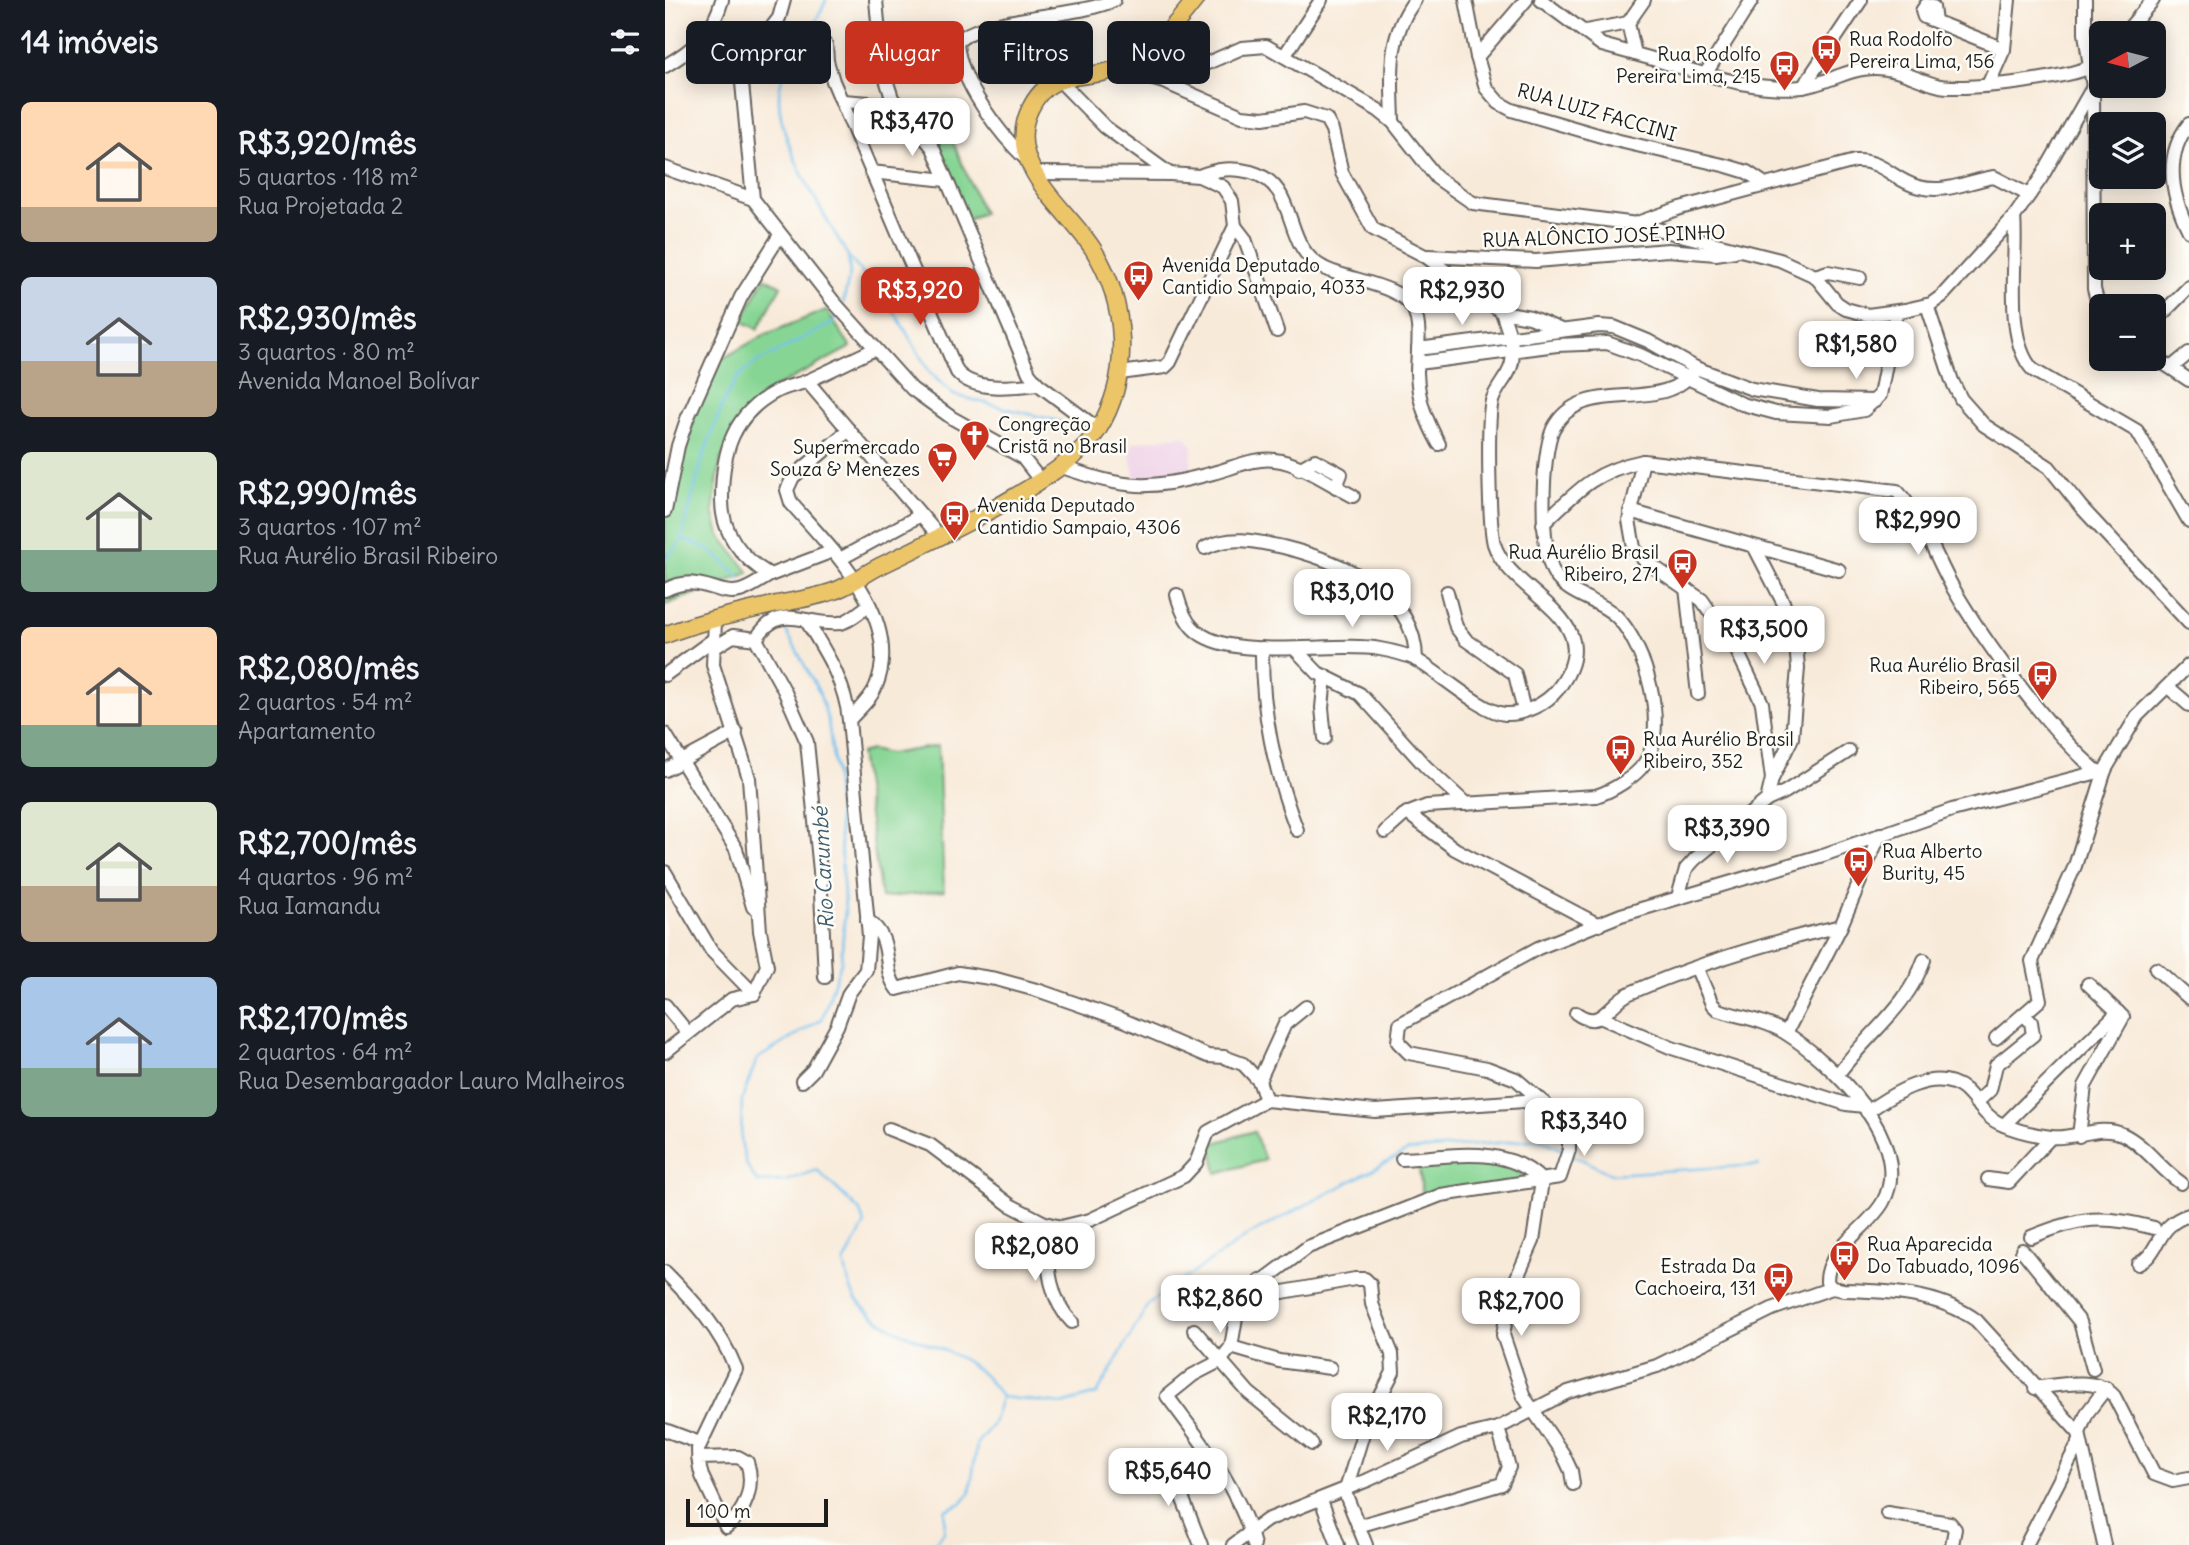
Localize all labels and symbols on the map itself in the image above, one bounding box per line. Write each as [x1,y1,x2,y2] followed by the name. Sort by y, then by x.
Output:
[2089,21,2167,98] north arrow
[1849,27,1995,73] place label: Rua Rodolfo Pereira Lima, 156
[1809,33,1843,77] bus stop icon: Rua Rodolfo Pereira Lima, 156
[1616,42,1761,88] place label: Rua Rodolfo Pereira Lima, 215
[1767,48,1801,92] bus stop icon: Rua Rodolfo Pereira Lima, 215
[1515,78,1679,146] street label: RUA LUIZ FACCINI
[847,99,977,158] pin: R$3,470
[1482,219,1726,252] street label: RUA ALÔNCIO JOSÉ PINHO
[1162,253,1366,299] place label: Avenida Deputado Cantidio Sampaio, 4033
[1122,259,1156,303] bus stop icon: Avenida Deputado Cantidio Sampaio, 4033
[855,268,985,327] pin: R$3,920
[1397,268,1527,327] pin: R$2,930
[1791,322,1921,381] pin: R$1,580
[998,412,1127,458] place label: Congreção Cristã no Brasil
[958,418,992,462] church icon: Congreção Cristã no Brasil
[770,435,920,481] place label: Supermercado Souza & Menezes
[926,441,960,485] supermarket icon: Supermercado Souza & Menezes
[977,493,1181,539] place label: Avenida Deputado Cantidio Sampaio, 4306
[1853,498,1983,557] pin: R$2,990
[937,499,971,543] bus stop icon: Avenida Deputado Cantidio Sampaio, 4306
[1508,540,1659,586] place label: Rua Aurélio Brasil Ribeiro, 271
[1665,546,1699,590] bus stop icon: Rua Aurélio Brasil Ribeiro, 271
[1287,570,1417,629] pin: R$3,010
[1699,606,1829,666] pin: R$3,500
[1869,653,2020,699] place label: Rua Aurélio Brasil Ribeiro, 565
[2026,659,2060,703] bus stop icon: Rua Aurélio Brasil Ribeiro, 565
[1643,727,1794,773] place label: Rua Aurélio Brasil Ribeiro, 352
[1603,733,1637,777] bus stop icon: Rua Aurélio Brasil Ribeiro, 352
[806,804,840,930] water label: Rio Carumbé
[1662,806,1792,865] pin: R$3,390
[1882,839,1982,885] place label: Rua Alberto Burity, 45
[1842,845,1876,889] bus stop icon: Rua Alberto Burity, 45
[1519,1098,1649,1158] pin: R$3,340
[970,1224,1100,1283] pin: R$2,080
[1867,1232,2020,1278] place label: Rua Aparecida Do Tabuado, 1096
[1827,1238,1861,1282] bus stop icon: Rua Aparecida Do Tabuado, 1096
[1635,1254,1756,1300] place label: Estrada Da Cachoeira, 131
[1762,1260,1796,1304] bus stop icon: Estrada Da Cachoeira, 131
[1155,1276,1285,1335] pin: R$2,860
[1456,1278,1586,1338] pin: R$2,700
[1322,1394,1452,1453] pin: R$2,170
[1103,1448,1233,1508] pin: R$5,640
[686,1496,828,1528] scale bar

